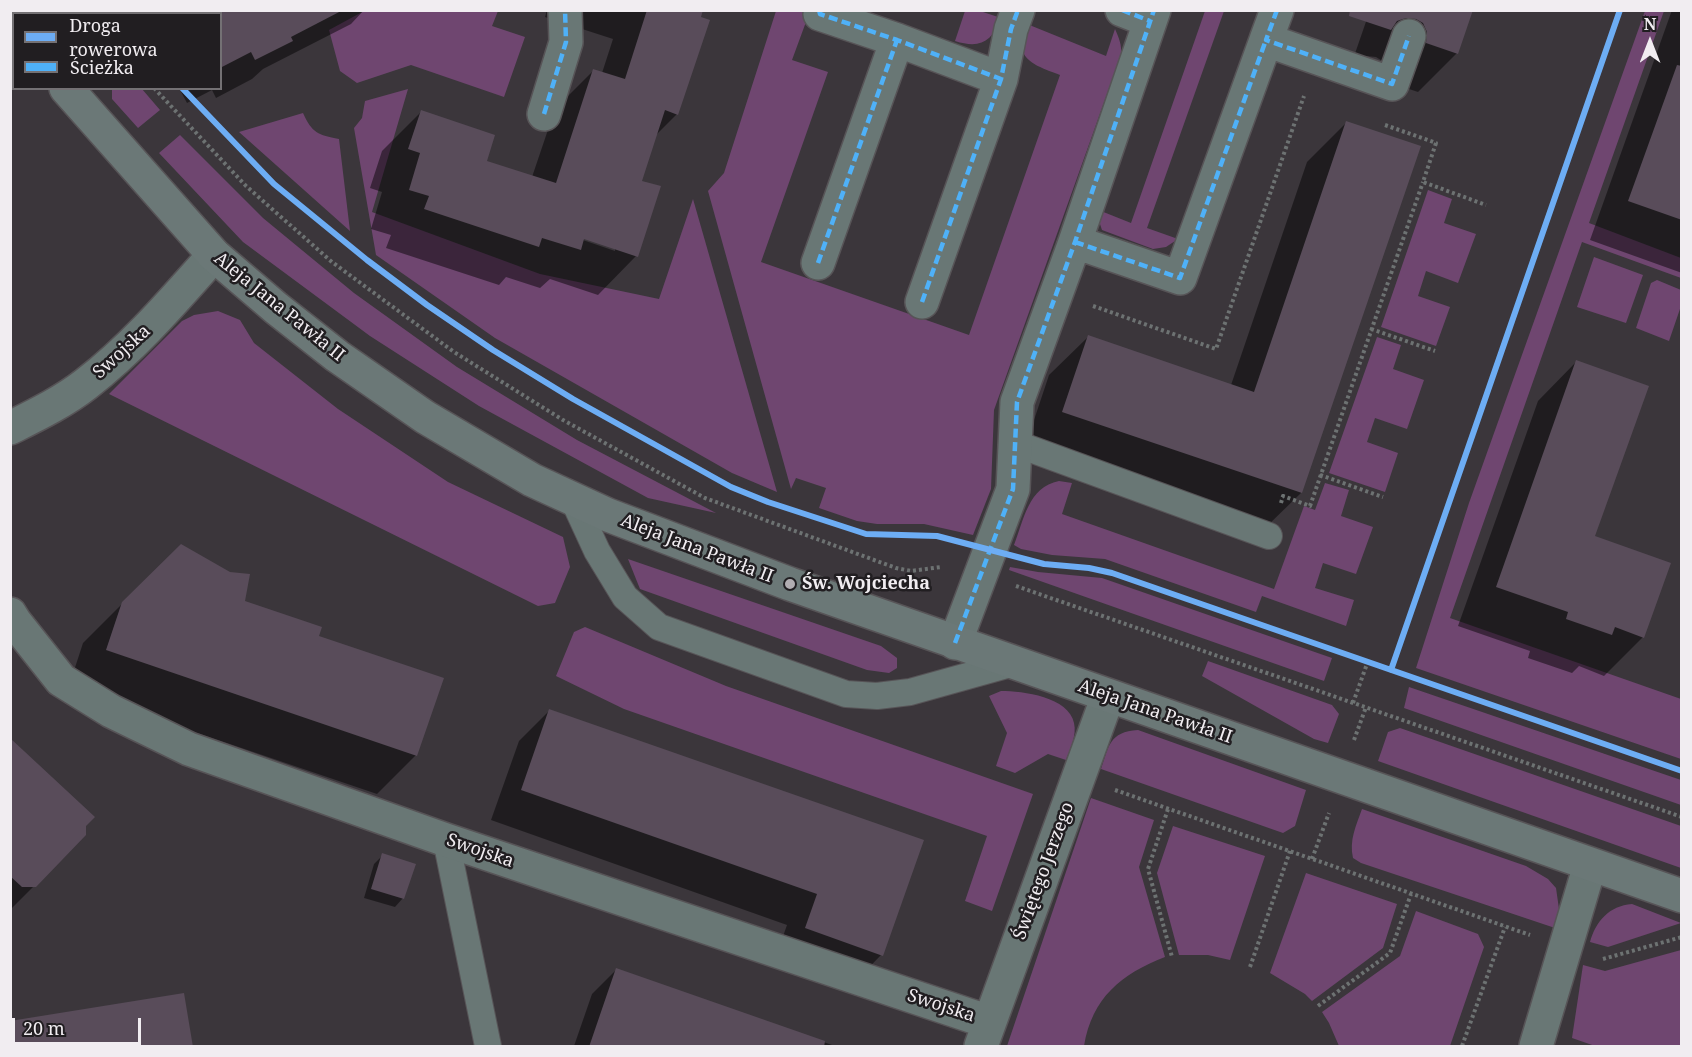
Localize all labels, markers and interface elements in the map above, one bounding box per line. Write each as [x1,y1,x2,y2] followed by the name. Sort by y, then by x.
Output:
[12,12,222,90] legend
[1620,12,1680,72] north arrow
[69,13,158,61] text: Droga rowerowa
[1644,13,1656,35] text: N
[70,55,134,79] text: Ścieżka
[209,248,349,366] street label: Aleja Jana Pawła II
[89,321,155,383] street label: Swojska
[618,510,776,588] street label: Aleja Jana Pawła II
[802,573,930,595] place label: Św. Wojciecha
[783,577,797,591] marker: Św. Wojciecha
[1075,676,1235,748] street label: Aleja Jana Pawła II
[1009,799,1079,943] street label: Świętego Jerzego
[444,829,516,873] street label: Swojska
[905,985,977,1027] street label: Swojska
[15,1006,144,1044] scale bar
[23,1016,65,1040] text: 20 m

